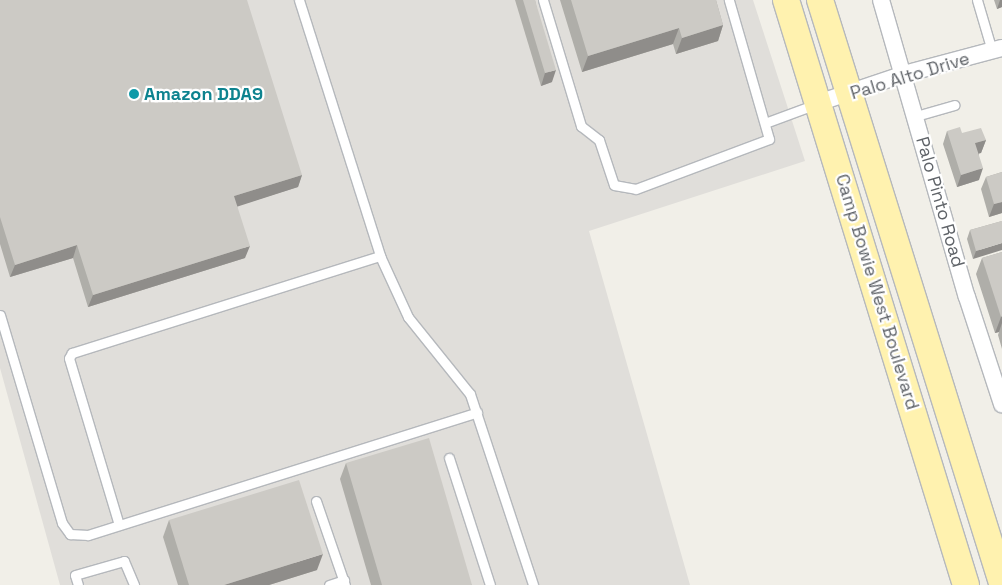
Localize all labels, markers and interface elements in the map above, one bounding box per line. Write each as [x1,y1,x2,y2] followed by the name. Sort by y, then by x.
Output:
[848,48,972,104] street label: Palo Alto Drive
[144,83,263,105] place label: Amazon DDA9
[128,88,140,100] marker: Amazon DDA9
[911,134,969,270] street label: Palo Pinto Road
[831,171,923,413] street label: Camp Bowie West Boulevard

